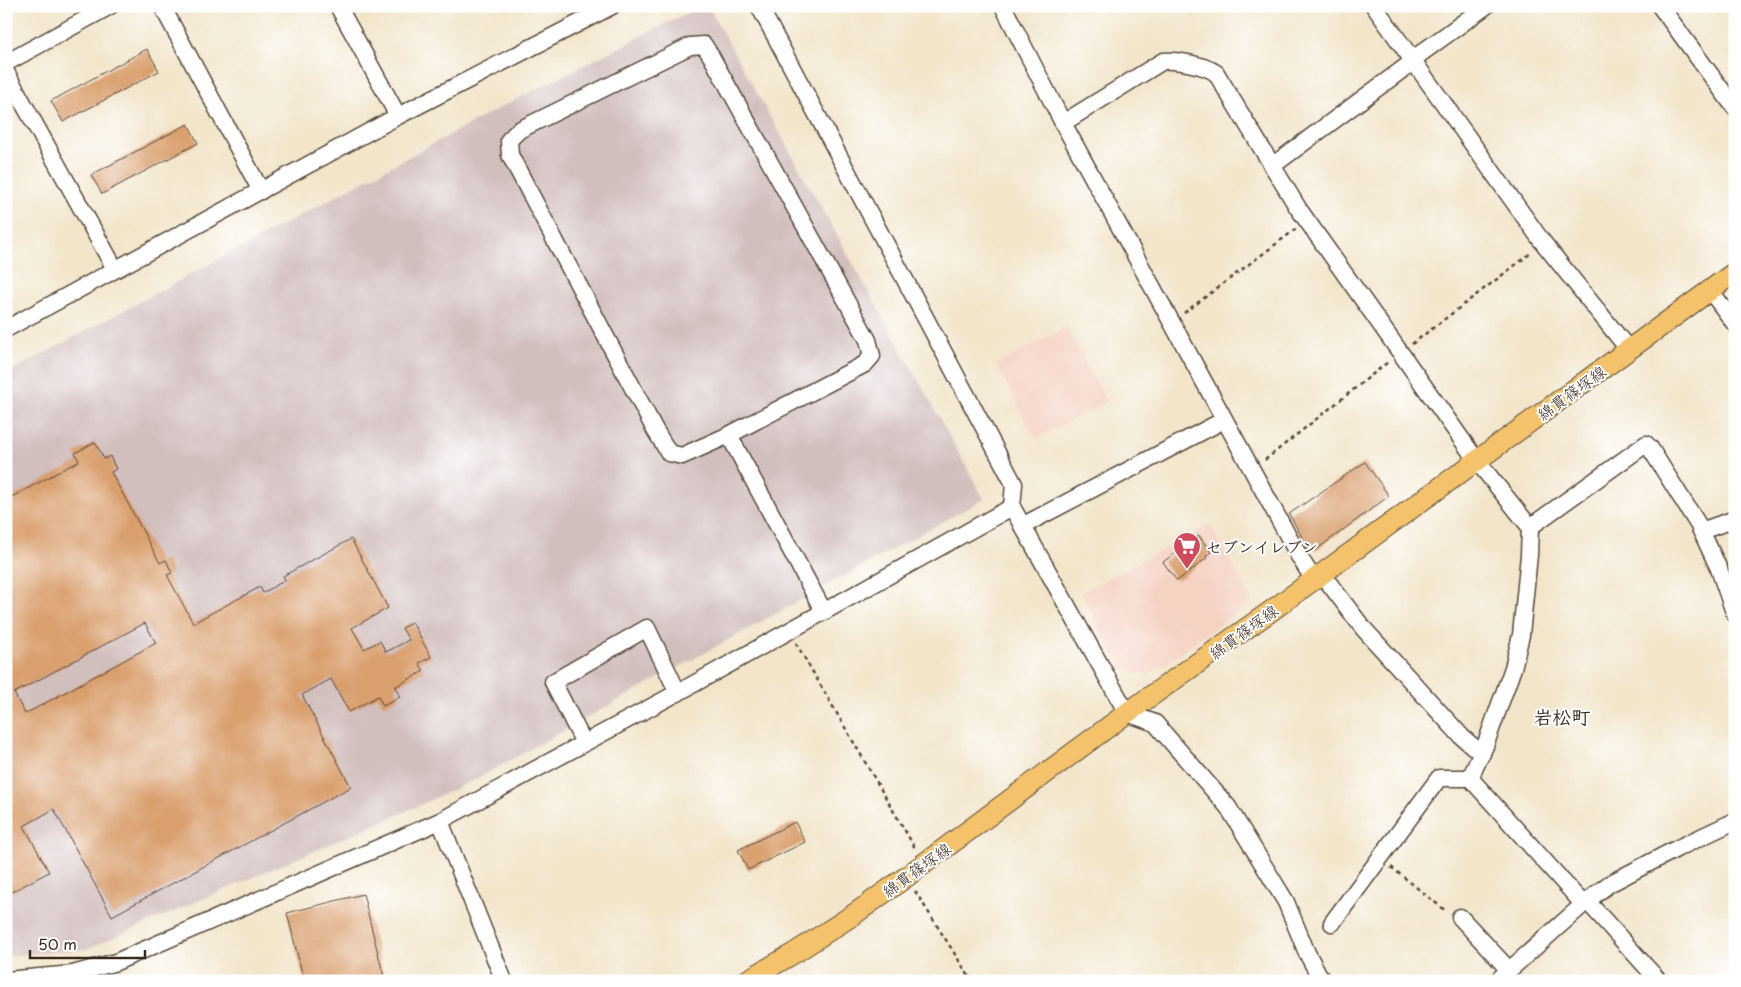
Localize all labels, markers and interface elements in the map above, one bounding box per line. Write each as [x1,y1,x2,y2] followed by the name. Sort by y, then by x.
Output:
[1532,359,1610,425] street label: 綿貫篠塚線
[1172,531,1202,570] supermarket icon: セブンイレブン
[1206,534,1318,558] place label: セブンイレブン
[1204,598,1282,664] street label: 綿貫篠塚線
[1533,702,1591,730] district label: 岩松町
[877,836,955,902] street label: 綿貫篠塚線
[30,927,145,959] scale bar
[38,932,77,955] text: 50 m

